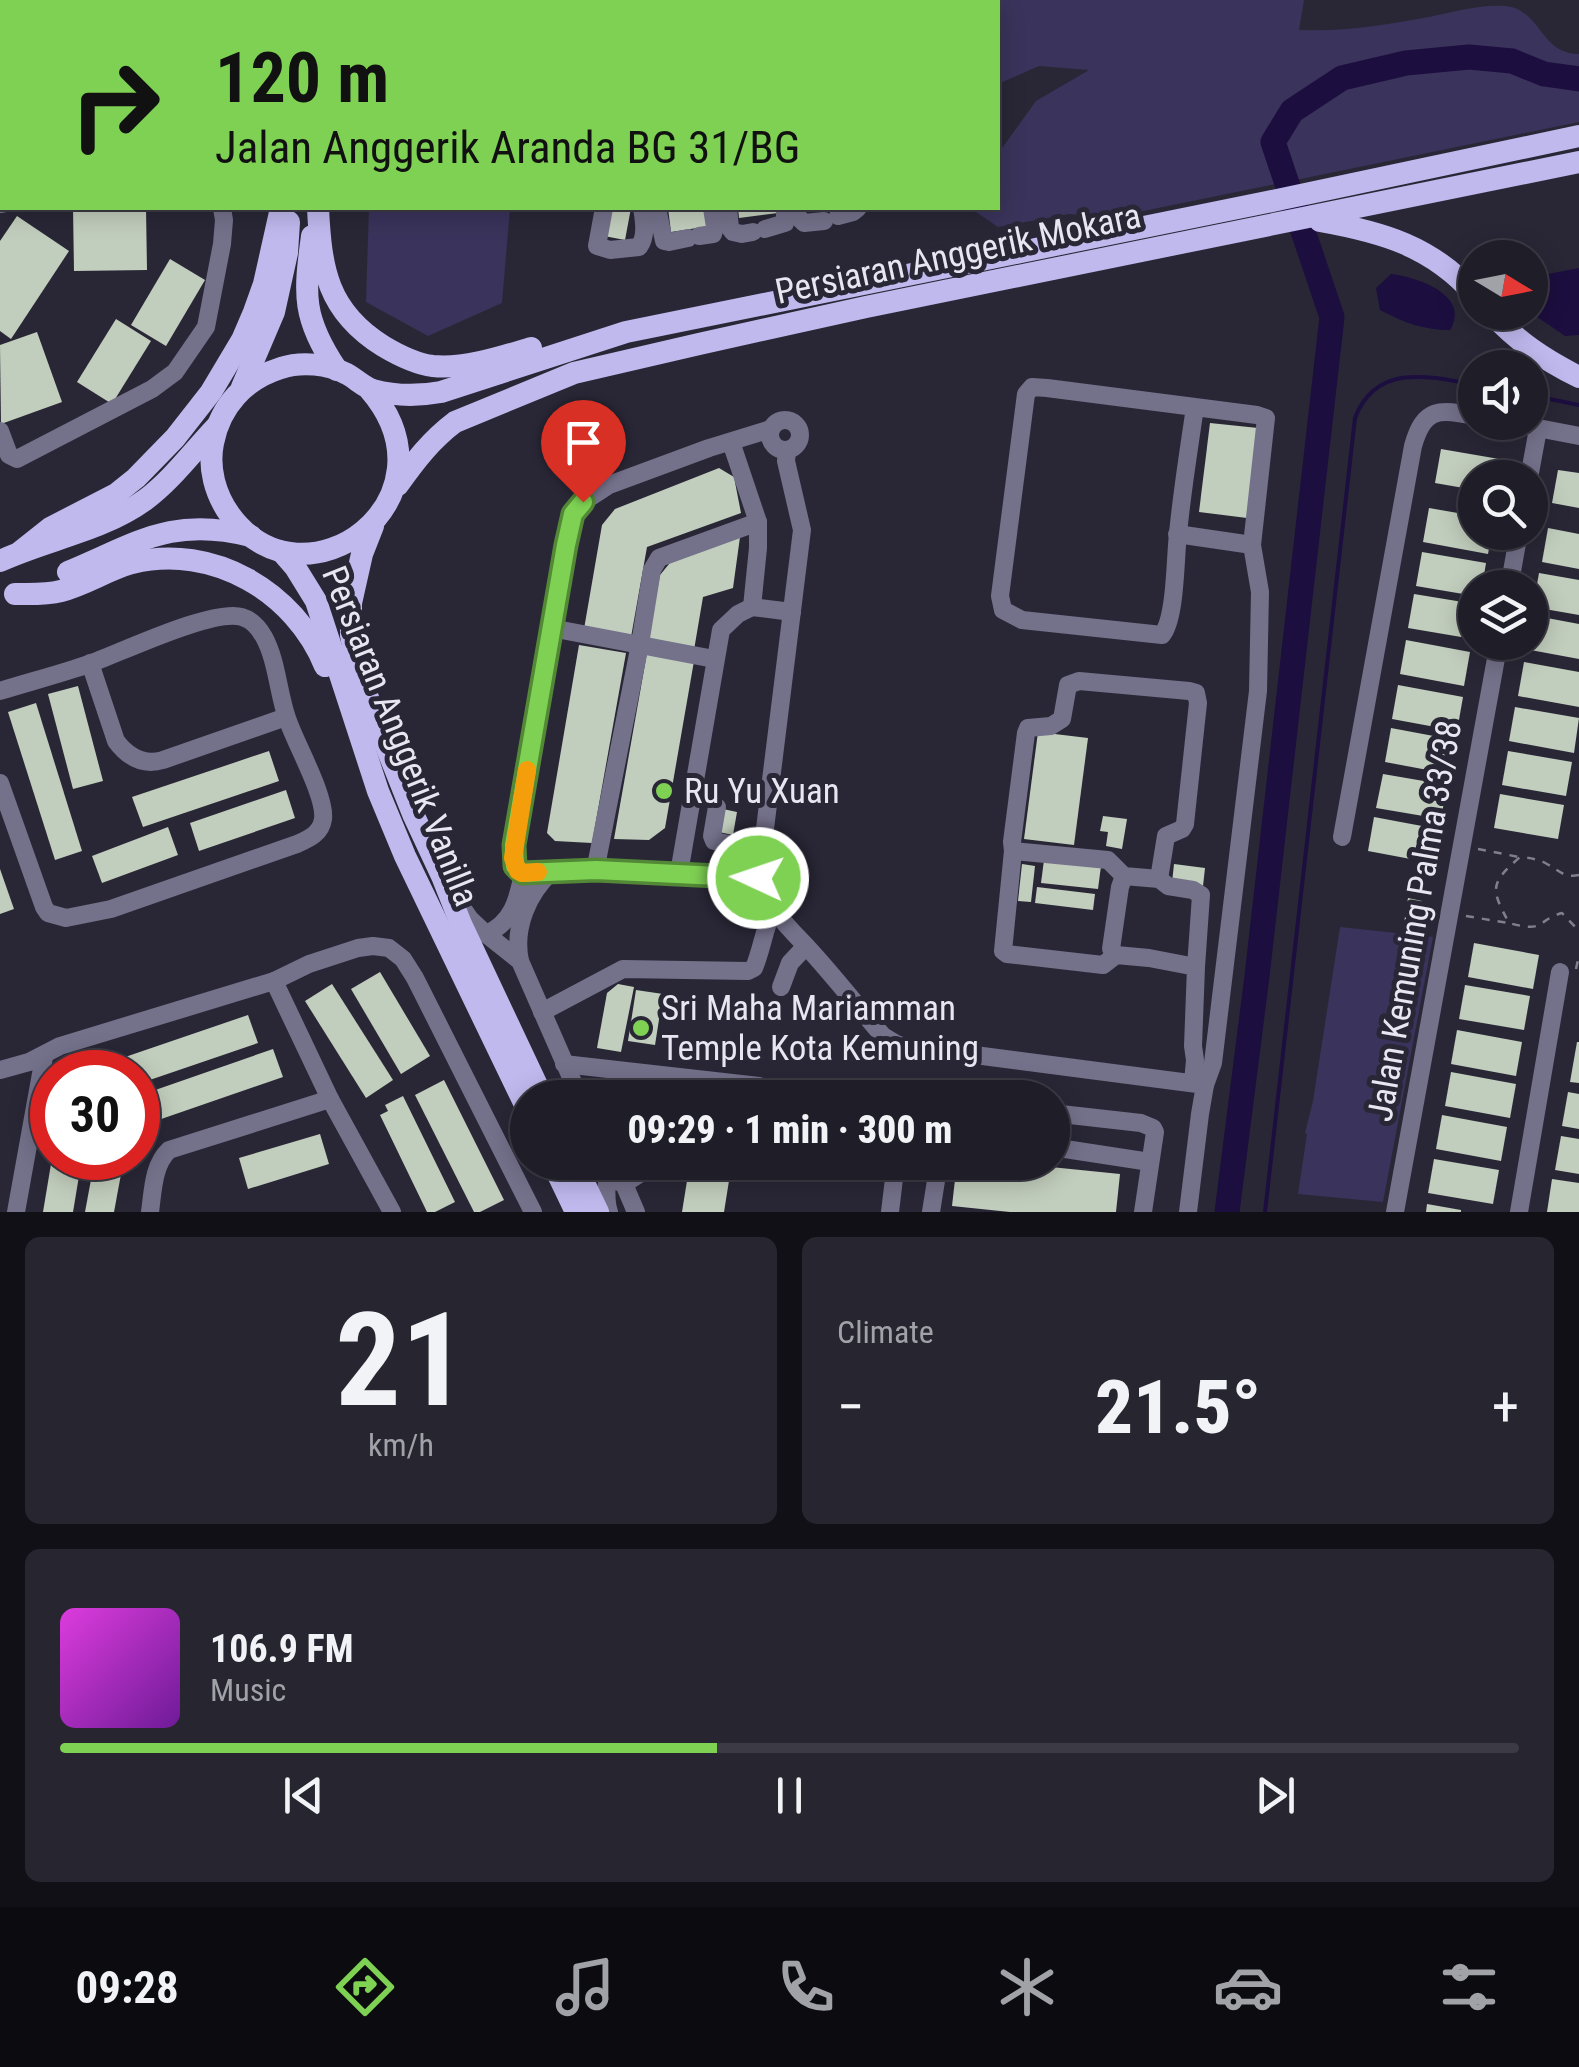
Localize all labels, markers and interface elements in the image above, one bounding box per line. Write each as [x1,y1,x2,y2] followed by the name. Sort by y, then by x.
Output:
[215,37,389,119] text: 120 m
[50,40,180,170] icon: right
[215,121,800,174] text: Jalan Anggerik Aranda BG 31/BG
[772,195,1144,313] street label: Persiaran Anggerik Mokara
[1458,240,1548,330] north arrow
[1458,240,1548,660] map controls
[1458,350,1548,440] button: sound
[541,400,626,503] pin
[556,415,611,470] icon: arrive
[1458,460,1548,550] button: search
[313,560,487,912] street label: Persiaran Anggerik Vanilla
[1458,570,1548,660] button: layers
[1360,717,1470,1125] street label: Jalan Kemuning Palma 33/38
[684,771,840,812] place label: Ru Yu Xuan
[653,780,675,802] marker: Ru Yu Xuan
[706,826,810,930] position arrow
[661,988,979,1069] place label: Sri Maha Mariamman Temple Kota Kemuning
[630,1017,652,1039] marker: Sri Maha Mariamman Temple Kota Kemuning
[30,1050,160,1180] speed limit sign: 30
[628,1108,952,1152] text: 09:29 · 1 min · 300 m
[335,1284,467,1437] text: 21
[837,1313,934,1351] text: Climate
[1095,1363,1261,1451] text: 21.5°
[837,1375,865,1439] text: −
[1492,1375,1519,1439] text: +
[368,1426,434,1464] text: km/h
[210,1627,354,1671] text: 106.9 FM
[210,1671,286,1709] text: Music
[276,1768,331,1823] icon: previous
[762,1768,817,1823] icon: pause
[1248,1768,1303,1823] icon: next
[330,1952,400,2022] icon: directions
[550,1952,620,2022] icon: music
[771,1952,841,2022] icon: phone
[992,1952,1062,2022] icon: climate
[1213,1952,1283,2022] icon: car
[1434,1952,1504,2022] icon: filters
[75,1961,179,2014] text: 09:28

